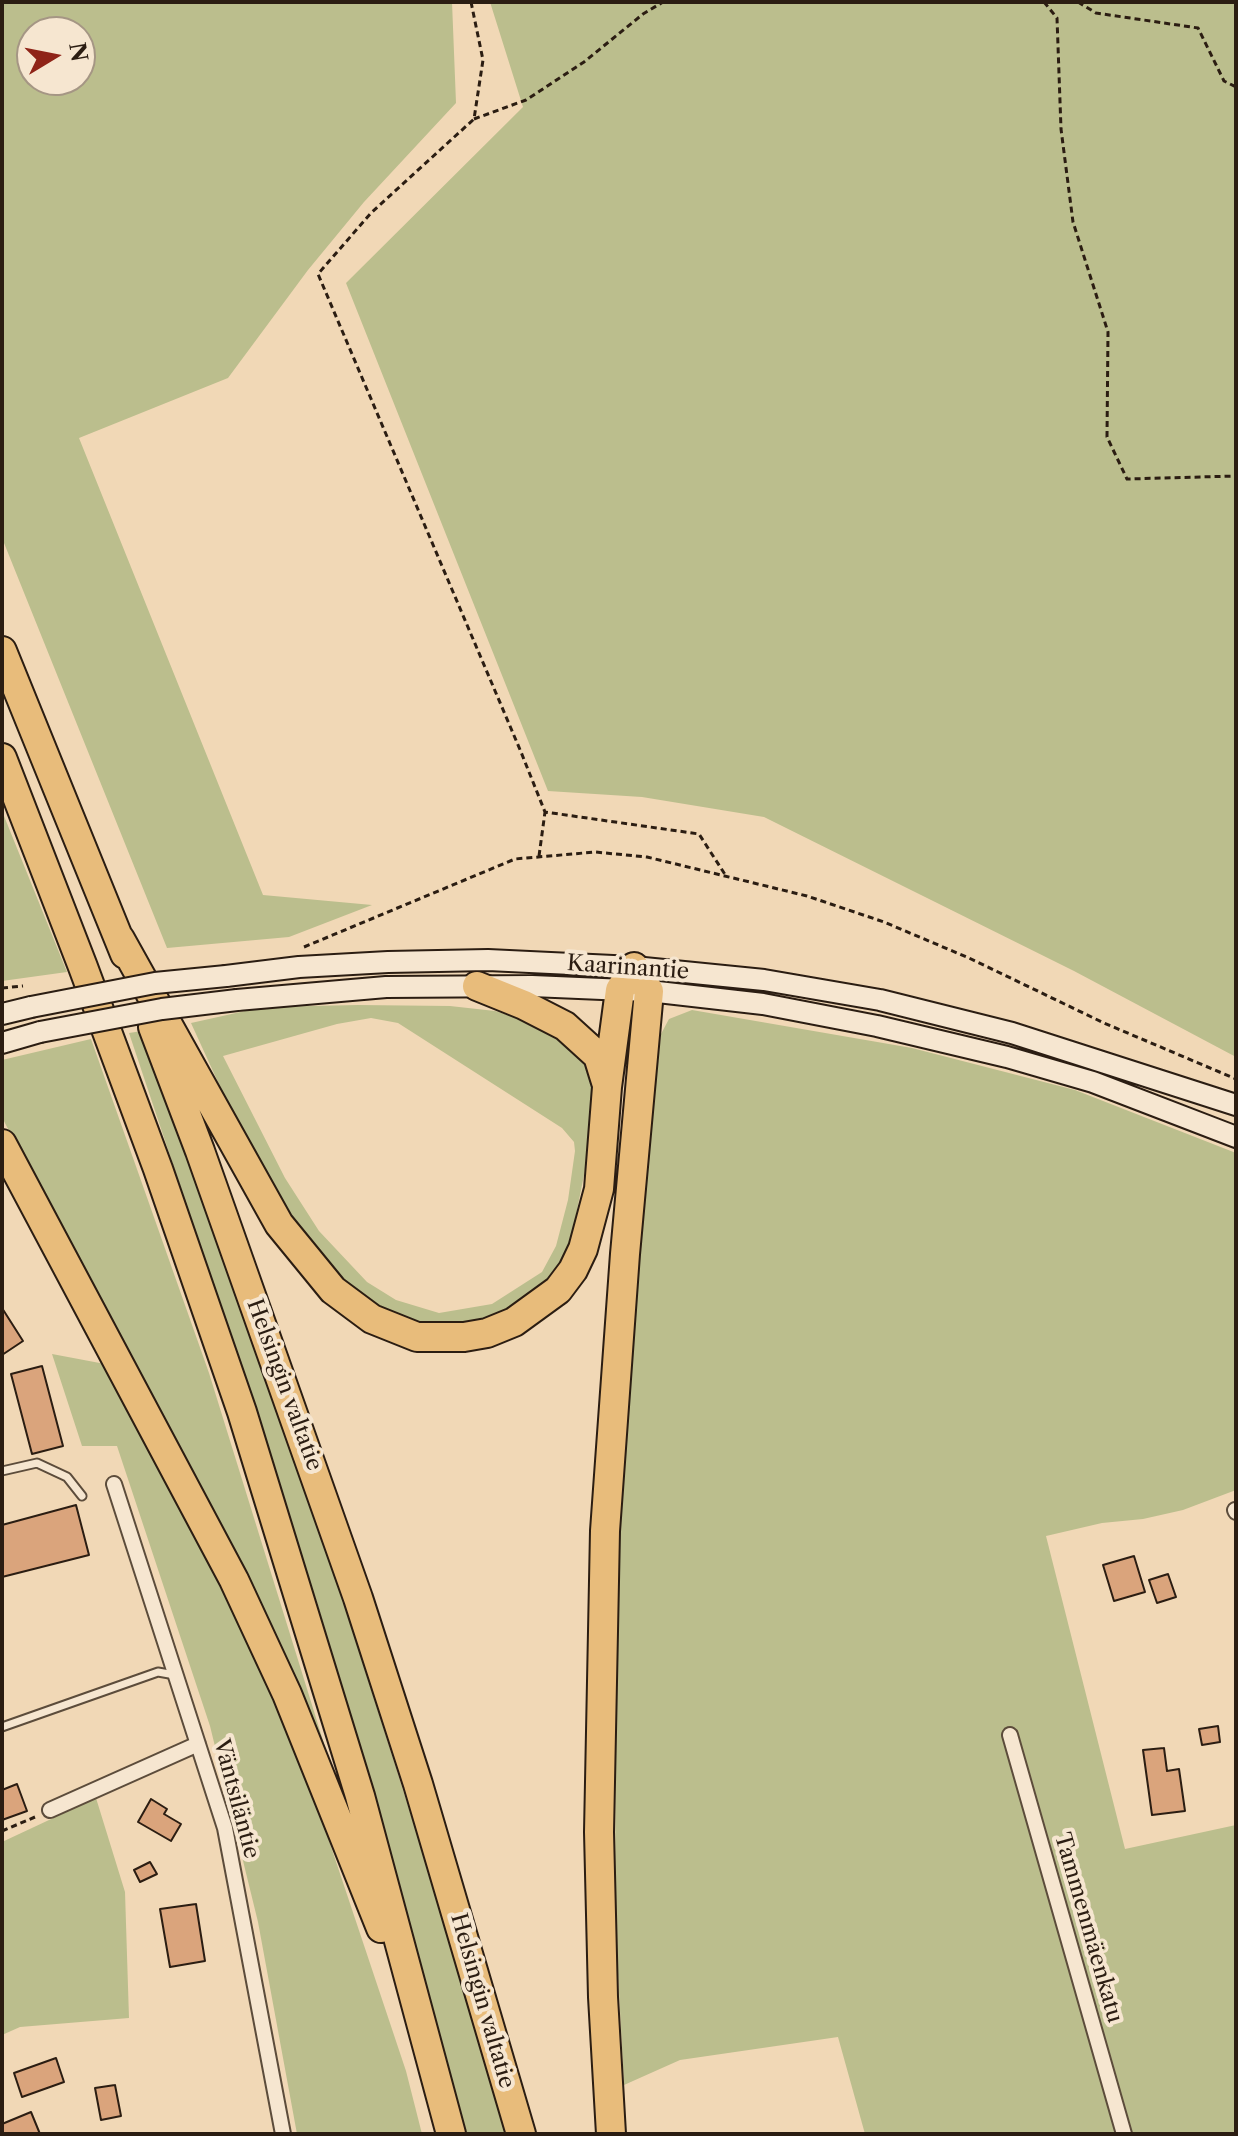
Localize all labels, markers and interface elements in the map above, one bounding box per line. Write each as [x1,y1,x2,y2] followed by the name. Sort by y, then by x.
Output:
[16,16,96,96] north arrow
[63,40,93,64] text: N
[566,951,690,985] street label: Kaarinantie
[241,1296,327,1474] street label: Helsingin valtatie
[207,1736,265,1862] street label: Väntsiläntie
[1048,1830,1128,2026] street label: Tammenmäenkatu
[444,1910,520,2092] street label: Helsingin valtatie

